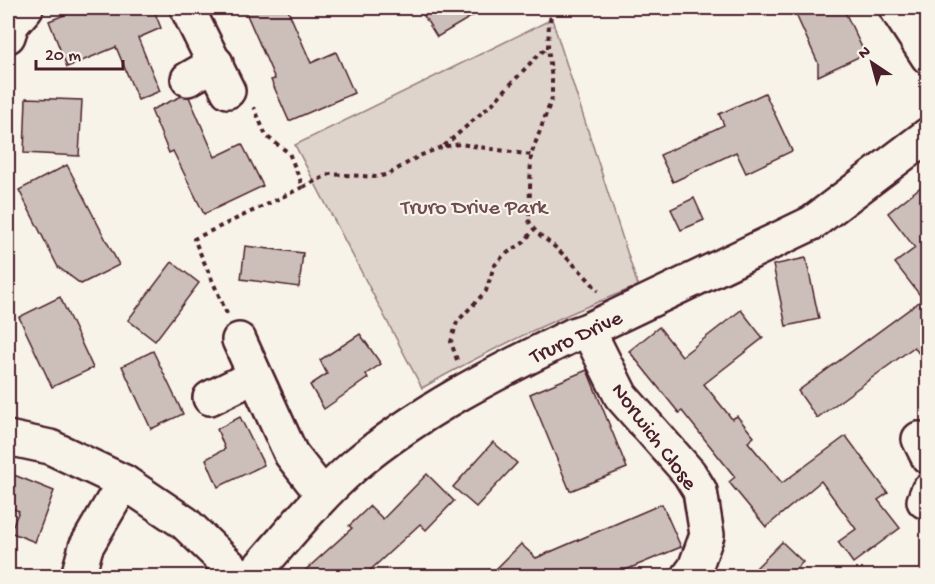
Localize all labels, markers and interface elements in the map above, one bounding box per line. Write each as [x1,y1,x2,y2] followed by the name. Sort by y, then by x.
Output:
[36,33,123,71] scale bar
[842,33,902,93] north arrow
[855,43,875,64] text: N
[45,46,81,67] text: 20 m
[399,196,549,222] park label: Truro Drive Park
[525,306,628,372] street label: Truro Drive
[604,379,702,497] street label: Norwich Close

